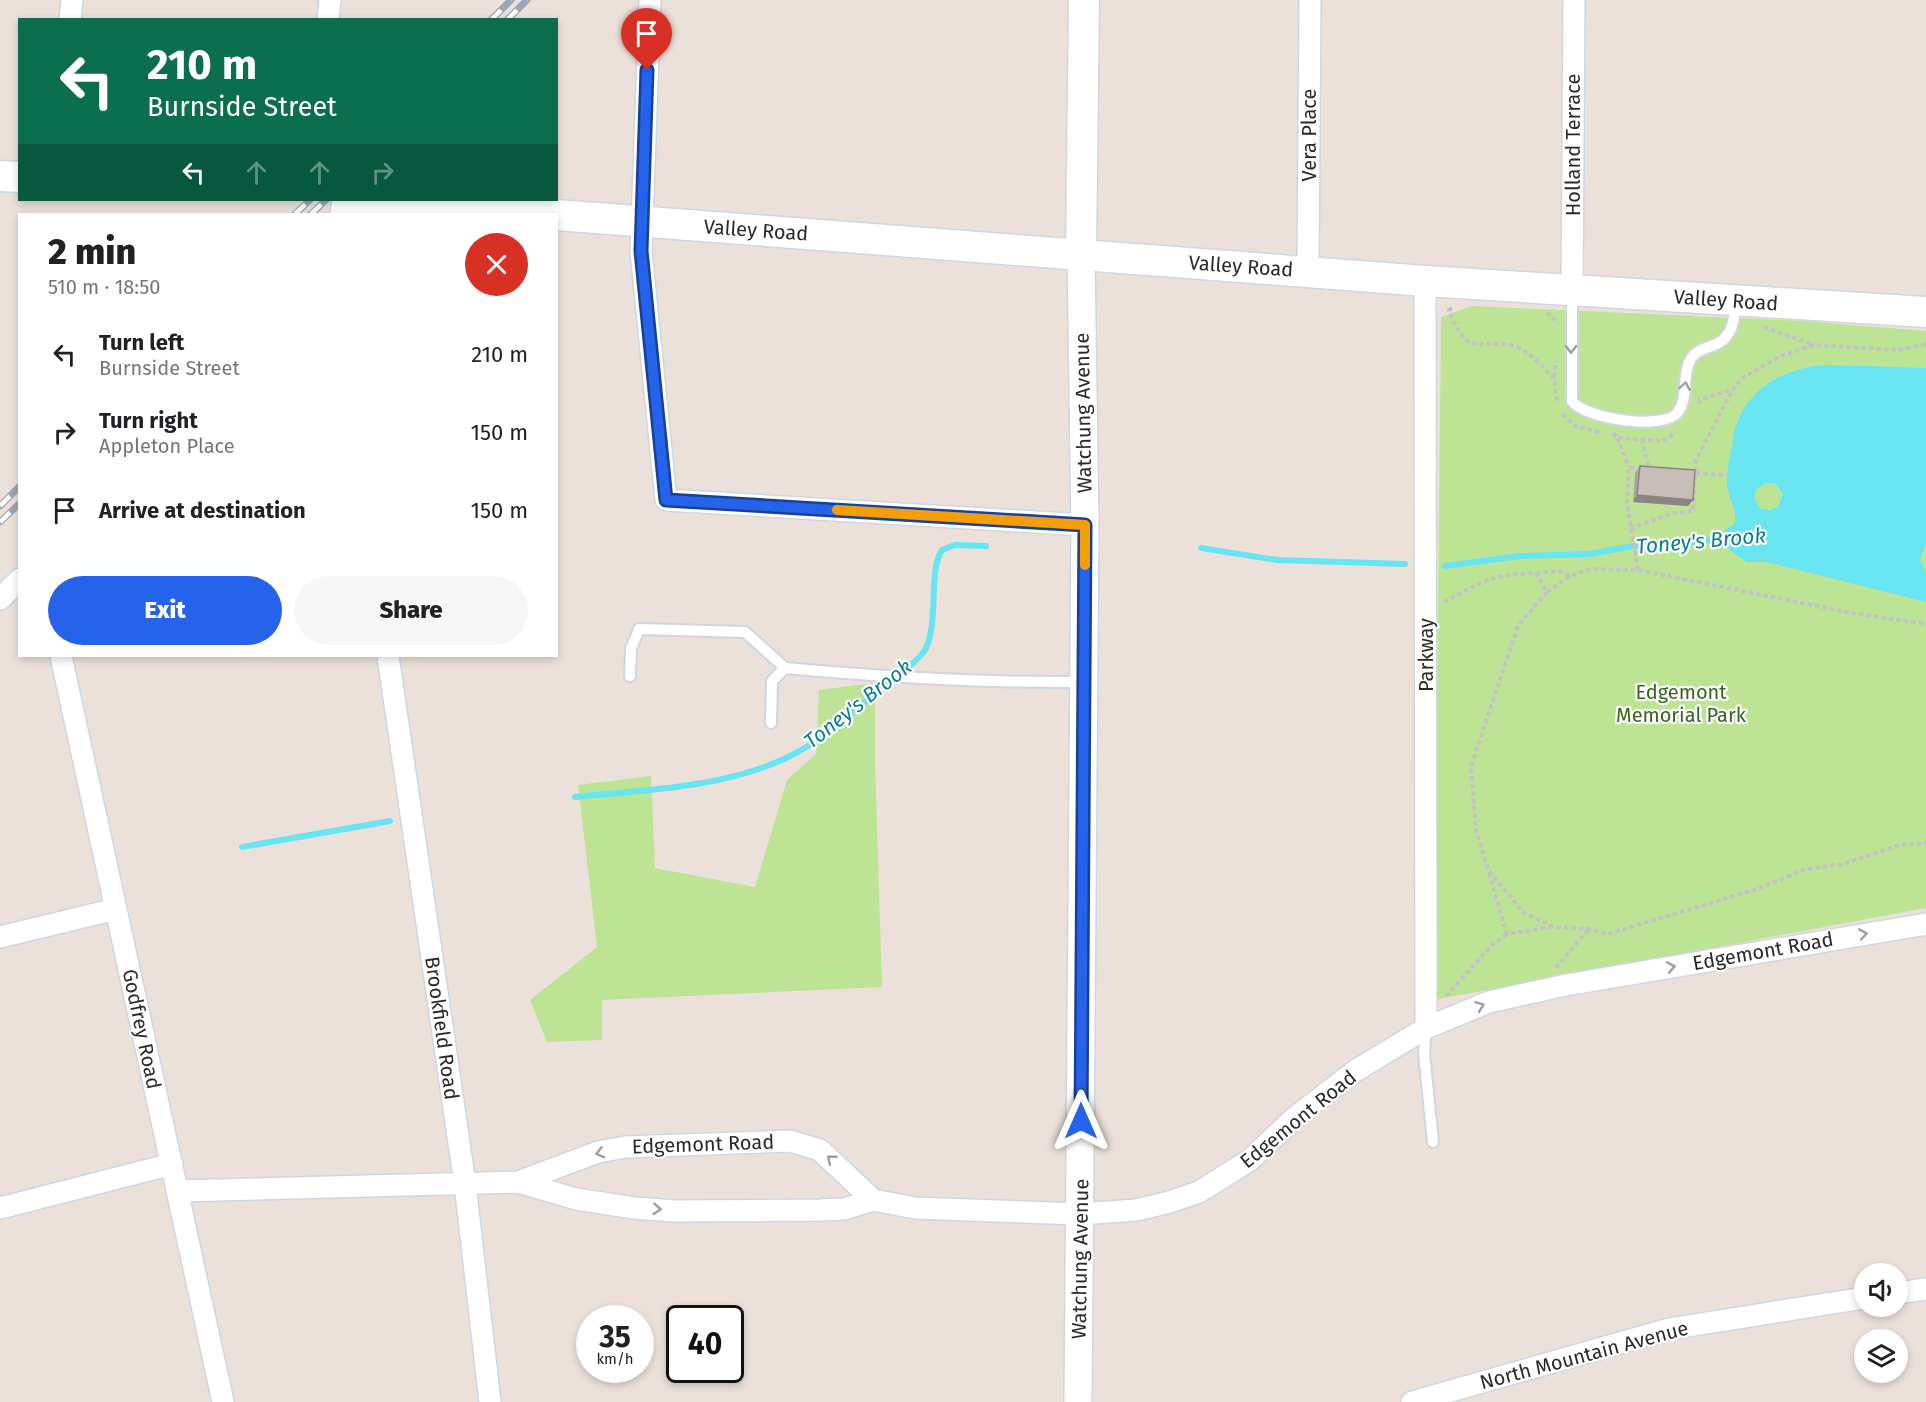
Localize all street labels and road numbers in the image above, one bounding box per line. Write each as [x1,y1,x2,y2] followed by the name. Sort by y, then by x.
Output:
[1561,74,1585,216] street label: Holland Terrace
[1297,89,1321,181] street label: Vera Place
[703,214,809,246] street label: Valley Road
[1188,250,1294,282] street label: Valley Road
[1673,284,1779,316] street label: Valley Road
[1070,333,1096,493] street label: Watchung Avenue
[1414,618,1438,692] street label: Parkway
[1691,927,1835,975] street label: Edgemont Road
[420,955,464,1101] street label: Brookfield Road
[118,967,166,1091] street label: Godfrey Road
[1235,1065,1361,1173] street label: Edgemont Road
[631,1130,775,1158] street label: Edgemont Road
[1067,1179,1093,1339] street label: Watchung Avenue
[1477,1316,1691,1394] street label: North Mountain Avenue

